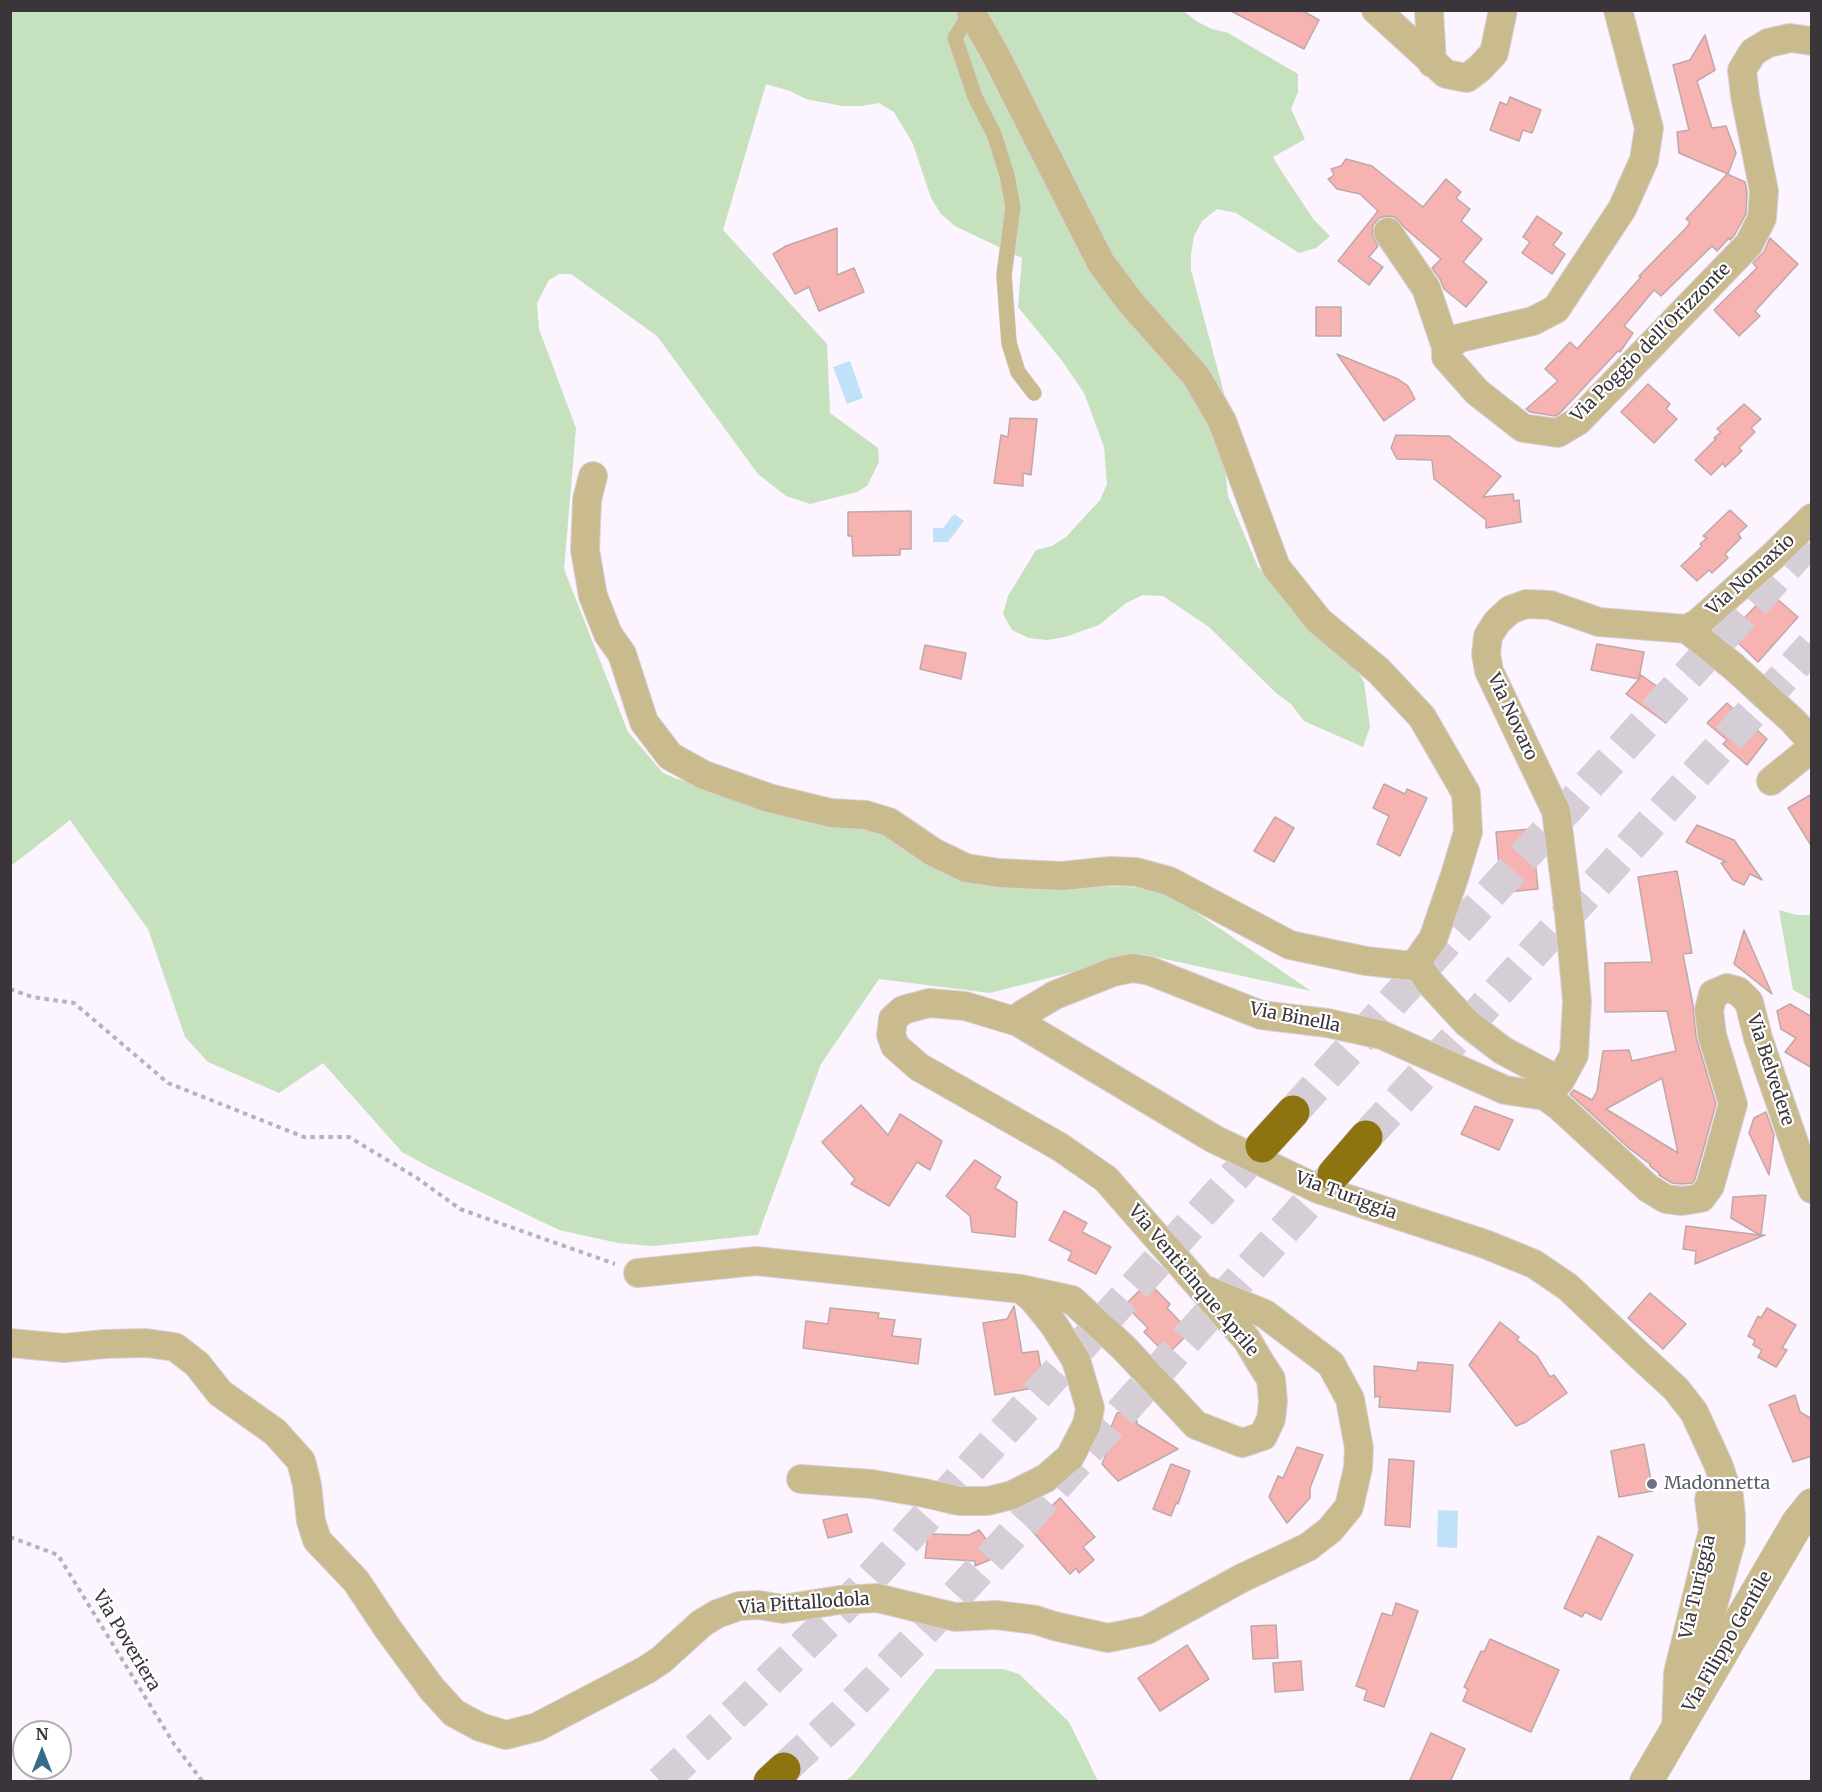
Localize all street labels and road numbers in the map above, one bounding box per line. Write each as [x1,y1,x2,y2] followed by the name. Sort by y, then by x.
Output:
[1567,259,1735,427] street label: Via Poggio dell'Orizzonte
[1703,530,1799,620] street label: Via Nomaxio
[1482,670,1542,764] street label: Via Novaro
[1248,999,1342,1037] street label: Via Binella
[1742,1012,1798,1128] street label: Via Belvedere
[1292,1168,1400,1224] street label: Via Turiggia
[1123,1201,1263,1361] street label: Via Venticinque Aprile
[1675,1533,1721,1641] street label: Via Turiggia
[1679,1568,1777,1716] street label: Via Filippo Gentile
[87,1587,165,1695] street label: Via Poveriera
[738,1589,870,1619] street label: Via Pittallodola

